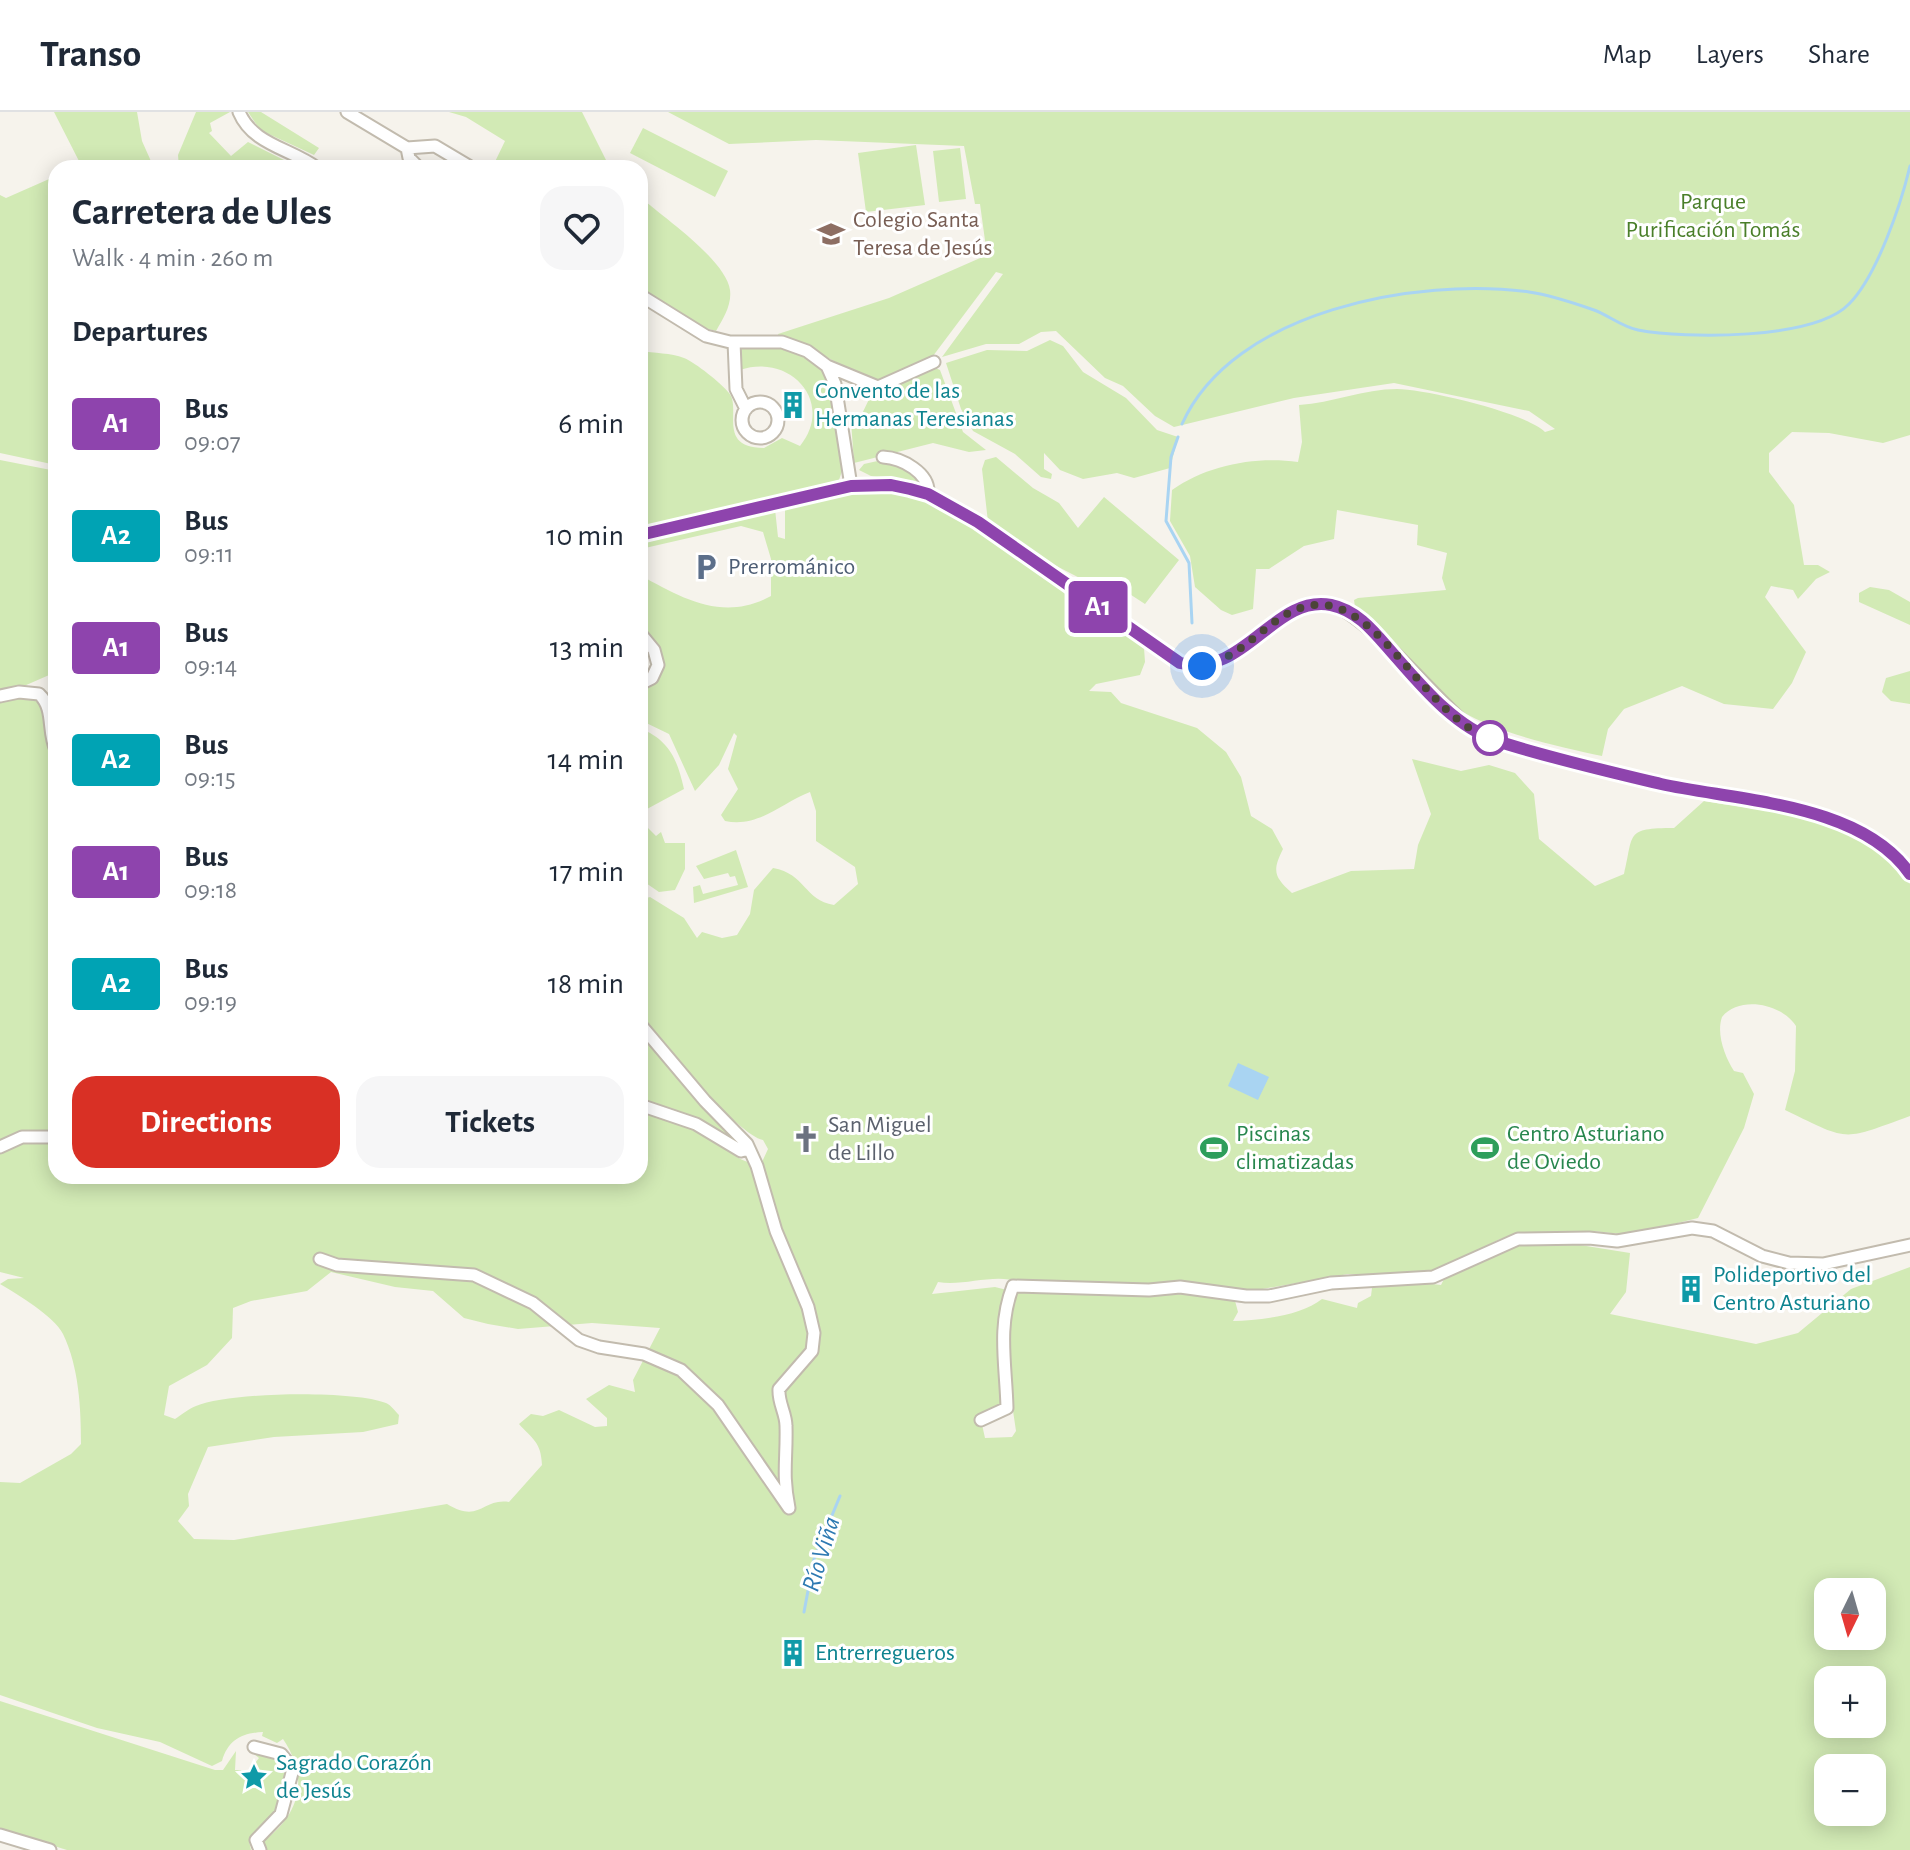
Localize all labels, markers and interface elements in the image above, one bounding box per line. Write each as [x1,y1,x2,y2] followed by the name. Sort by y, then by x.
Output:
[40,36,141,74] text: Transo
[1603,41,1652,69] text: Map
[1696,41,1764,69] text: Layers
[1808,41,1870,69] text: Share
[540,186,624,270] button: heart
[1626,190,1800,242] park label: Parque Purificación Tomás
[72,194,332,232] text: Carretera de Ules
[853,208,992,260] place label: Colegio Santa Teresa de Jesús
[816,219,846,249] school or university icon: Colegio Santa Teresa de Jesús
[72,245,273,271] text: Walk · 4 min · 260 m
[72,317,208,347] text: Departures
[815,379,1014,431] place label: Convento de las Hermanas Teresianas
[778,390,808,420] building icon: Convento de las Hermanas Teresianas
[184,394,229,424] text: Bus
[558,409,624,439] text: 6 min
[103,410,129,438] text: A1
[184,429,240,455] text: 09:07
[184,506,229,536] text: Bus
[546,521,624,551] text: 10 min
[101,522,131,550] text: A2
[184,541,234,567] text: 09:11
[691,552,721,582] parking icon: Prerrománico
[728,555,855,579] place label: Prerrománico
[1062,581,1134,633] line badge: A1
[1085,593,1111,621] text: A1
[184,618,229,648] text: Bus
[550,633,624,663] text: 13 min
[103,634,129,662] text: A1
[1182,646,1222,686] your location
[184,653,237,679] text: 09:14
[1473,721,1507,755] unlabelled marker
[184,730,229,760] text: Bus
[548,745,624,775] text: 14 min
[101,746,131,774] text: A2
[184,765,236,791] text: 09:15
[184,842,229,872] text: Bus
[549,857,624,887] text: 17 min
[103,858,129,886] text: A1
[184,877,237,903] text: 09:18
[184,954,229,984] text: Bus
[548,969,624,999] text: 18 min
[101,970,131,998] text: A2
[184,989,237,1015] text: 09:19
[72,1076,340,1168] button: Directions
[356,1076,624,1168] button: Tickets
[828,1113,932,1165] place label: San Miguel de Lillo
[1236,1122,1354,1174] place label: Piscinas climatizadas
[1507,1122,1665,1174] place label: Centro Asturiano de Oviedo
[791,1124,821,1154] church icon: San Miguel de Lillo
[1199,1133,1229,1163] sports icon: Piscinas climatizadas
[1470,1133,1500,1163] sports icon: Centro Asturiano de Oviedo
[1713,1263,1871,1315] place label: Polideportivo del Centro Asturiano
[1676,1274,1706,1304] building icon: Polideportivo del Centro Asturiano
[797,1513,845,1595] water label: Río Viña
[1814,1578,1886,1650] north arrow
[1814,1578,1886,1826] map controls
[778,1638,808,1668] building icon: Entrerregueros
[815,1641,955,1665] place label: Entrerregueros
[1814,1666,1886,1738] button: +
[276,1751,432,1803] place label: Sagrado Corazón de Jesús
[1814,1754,1886,1826] button: −
[239,1762,269,1792] place icon: Sagrado Corazón de Jesús

